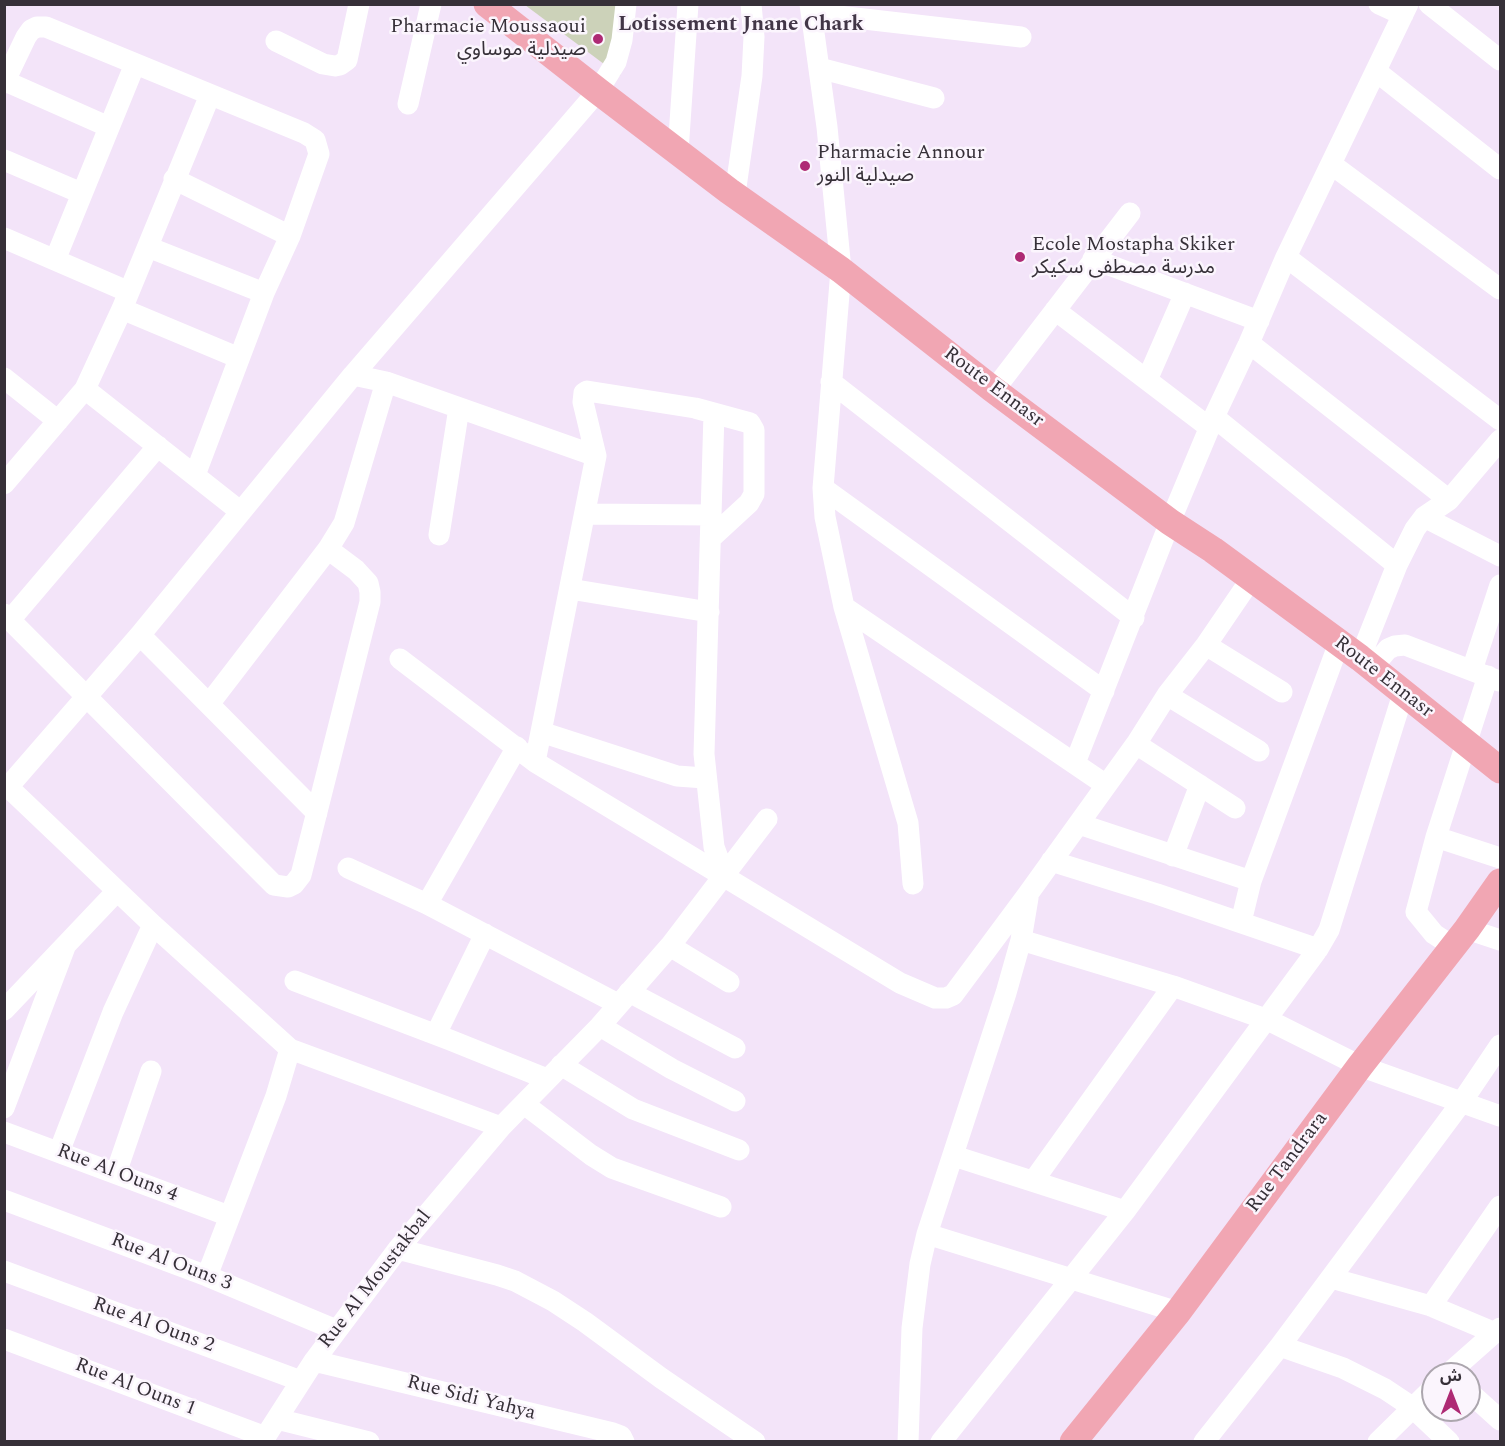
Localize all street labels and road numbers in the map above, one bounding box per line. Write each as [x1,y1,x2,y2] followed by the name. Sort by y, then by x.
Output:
[938,342,1048,434] street label: Route Ennasr
[1328,632,1438,724] street label: Route Ennasr
[1242,1108,1334,1218] street label: Rue Tandrara
[53,1140,181,1208] street label: Rue Al Ouns 4
[315,1206,437,1354] street label: Rue Al Moustakbal
[107,1229,235,1297] street label: Rue Al Ouns 3
[89,1293,217,1359] street label: Rue Al Ouns 2
[71,1354,199,1422] street label: Rue Al Ouns 1
[404,1371,538,1427] street label: Rue Sidi Yahya

